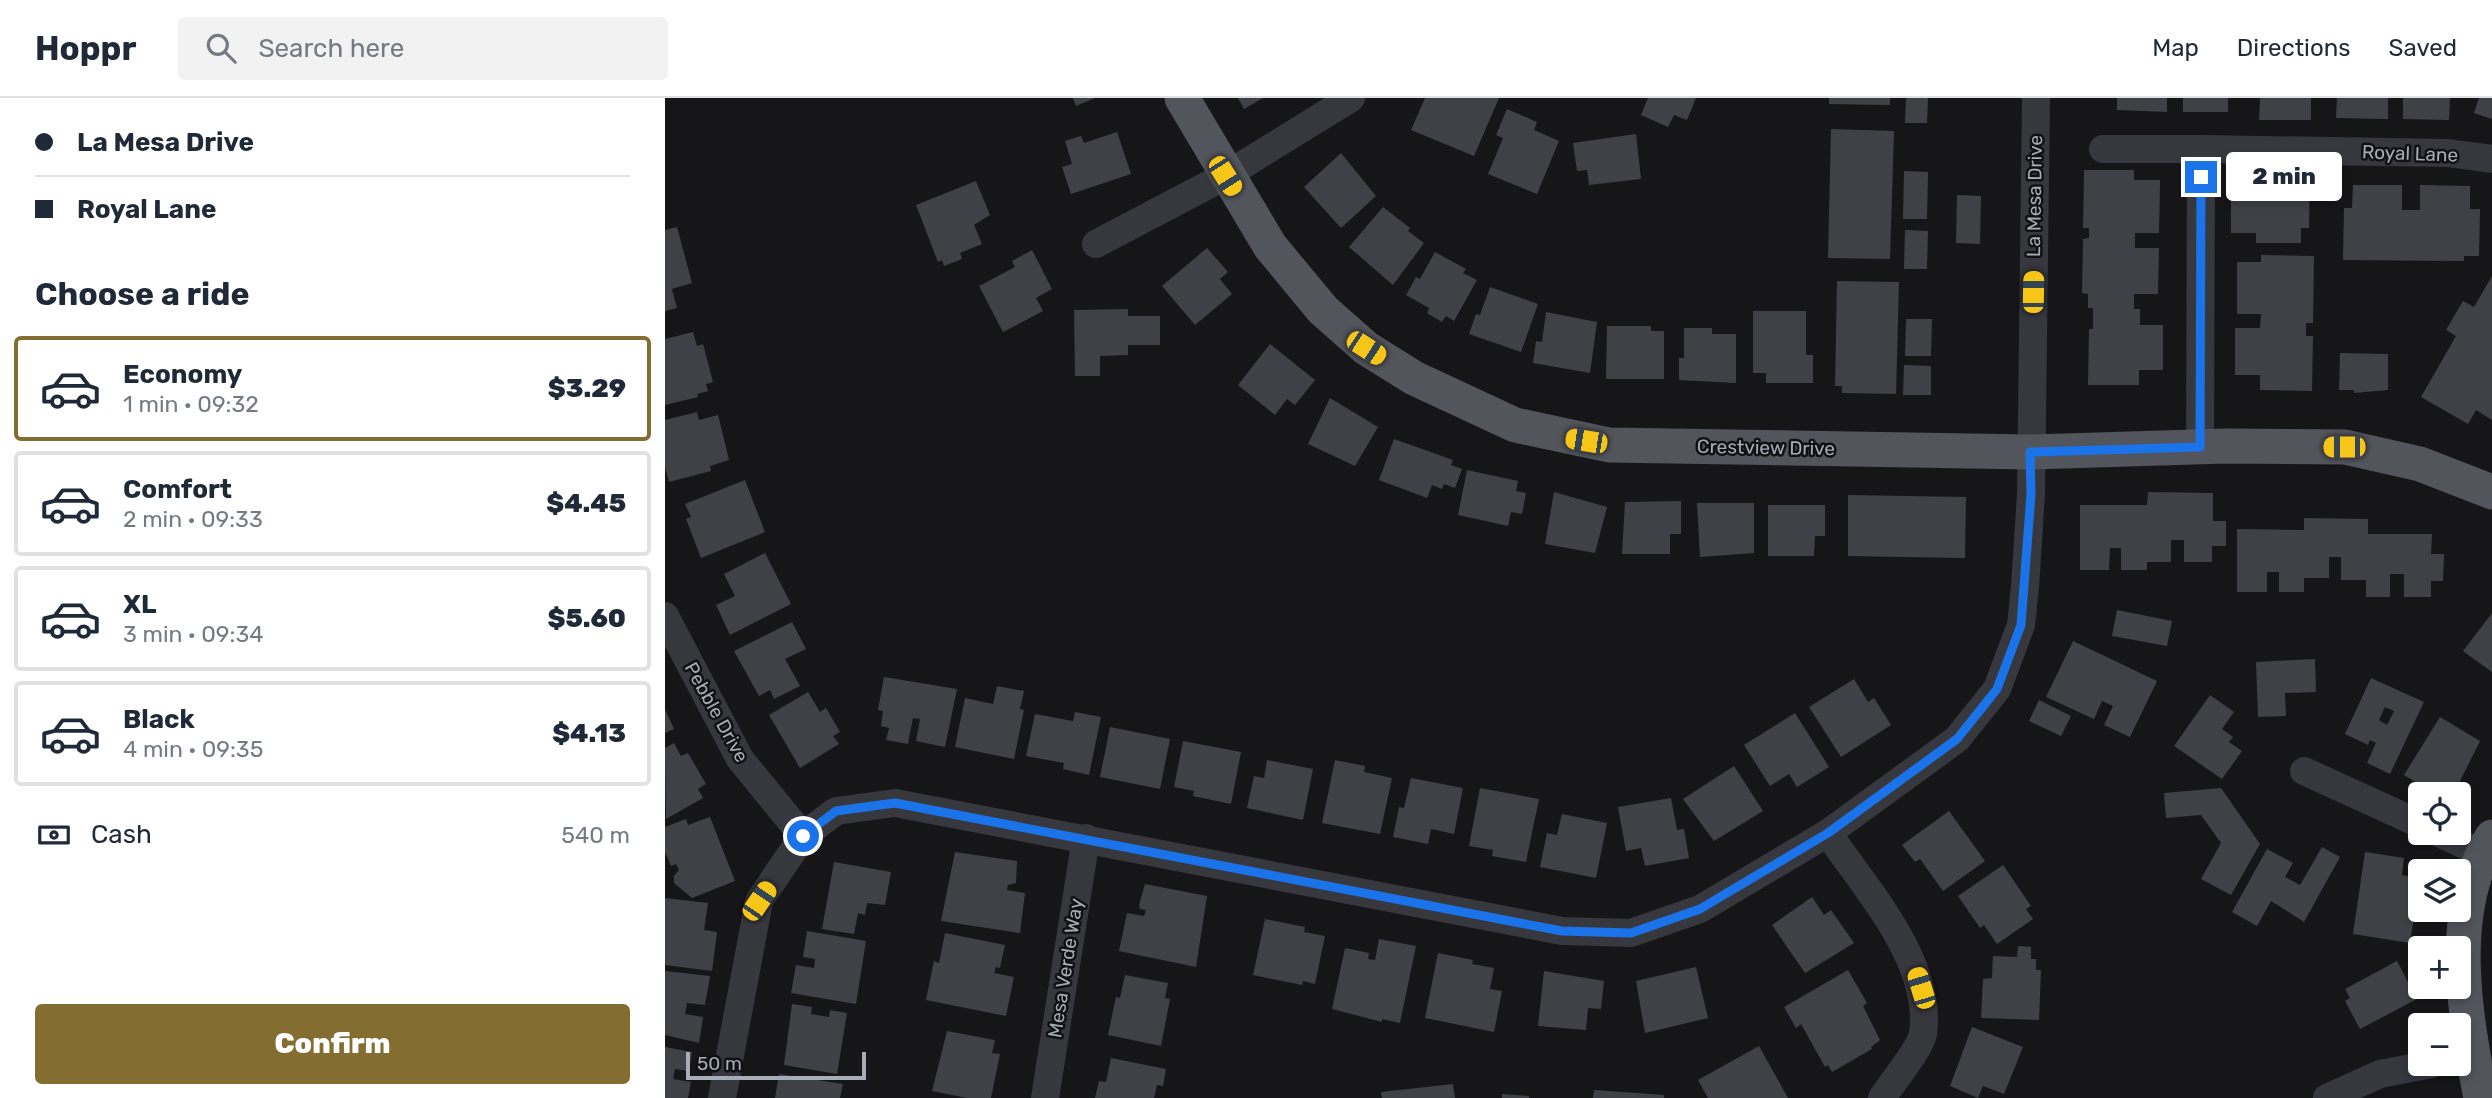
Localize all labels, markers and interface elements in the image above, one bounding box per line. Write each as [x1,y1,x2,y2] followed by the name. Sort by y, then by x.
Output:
[178,17,668,80] search box
[35,29,136,68] text: Hoppr
[202,29,240,67] icon: search
[258,33,404,64] text: Search here
[2152,34,2199,62] text: Map
[2237,34,2350,62] text: Directions
[2388,34,2457,62] text: Saved
[77,127,254,158] text: La Mesa Drive
[2022,135,2047,257] street label: La Mesa Drive
[2362,140,2458,167] street label: Royal Lane
[1205,153,1246,199] car
[2225,153,2341,202] callout: 2 min
[2185,161,2217,193] route end
[2252,162,2316,190] text: 2 min
[77,194,216,225] text: Royal Lane
[2023,271,2044,313] car
[35,275,249,313] text: Choose a ride
[1343,328,1390,368] car
[39,357,102,420] icon: car
[123,359,242,390] text: Economy
[548,373,626,404] text: $3.29
[123,390,259,418] text: 1 min · 09:32
[1564,427,1609,455] car
[1697,435,1835,460] street label: Crestview Drive
[2324,437,2366,458] car
[39,472,102,535] icon: car
[123,474,232,505] text: Comfort
[546,488,626,519] text: $4.45
[123,505,263,533] text: 2 min · 09:33
[39,587,102,650] icon: car
[123,589,156,620] text: XL
[547,603,626,634] text: $5.60
[123,620,264,648] text: 3 min · 09:34
[680,658,754,766] street label: Pebble Drive
[39,702,102,765] icon: car
[123,704,195,735] text: Black
[552,718,626,749] text: $4.13
[123,735,263,763] text: 4 min · 09:35
[2408,782,2471,1076] map controls
[2408,782,2471,845] button: locate
[35,816,73,854] icon: cash
[91,819,152,850] text: Cash
[787,820,819,852] route start
[561,821,630,849] text: 540 m
[2408,859,2471,922] button: layers
[739,878,780,924] car
[1043,897,1088,1040] street label: Mesa Verde Way
[2408,936,2471,999] button: +
[1905,965,1938,1011] car
[35,1004,630,1084] button: Confirm
[2408,1013,2471,1076] button: −
[686,1049,866,1081] scale bar
[697,1052,742,1075] text: 50 m

